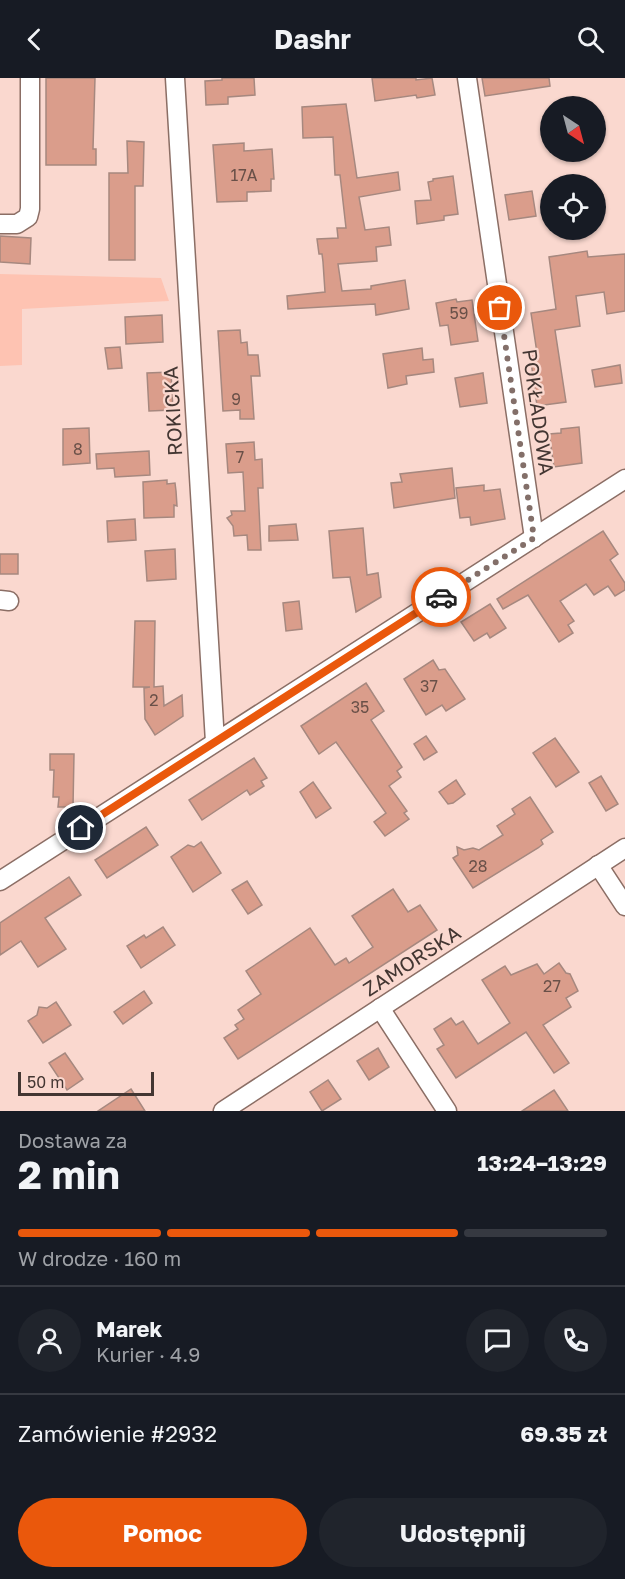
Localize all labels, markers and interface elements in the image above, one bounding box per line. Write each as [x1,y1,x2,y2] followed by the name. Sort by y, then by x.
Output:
[18,23,51,56] icon: back
[274,23,351,55] text: Dashr
[574,23,607,56] icon: search
[540,96,606,162] north arrow
[540,96,606,240] map controls
[231,165,258,185] house number: 17A
[540,174,606,240] button: locate
[474,282,525,333] pin
[483,291,516,324] icon: bag
[450,303,468,323] house number: 59
[518,347,560,476] street label: POKŁADOWA
[158,366,186,456] street label: ROKICKA
[231,389,241,409] house number: 9
[73,439,83,459] house number: 8
[236,447,244,467] house number: 7
[411,567,471,627] courier
[425,581,458,614] icon: car
[420,676,438,696] house number: 37
[149,690,159,710] house number: 2
[351,697,369,717] house number: 35
[55,802,106,853] pin
[64,811,97,844] icon: home
[468,856,488,876] house number: 28
[358,920,465,1001] street label: ZAMORSKA
[543,976,561,996] house number: 27
[18,1069,154,1097] scale bar
[27,1072,64,1092] text: 50 m
[18,1128,127,1152] text: Dostawa za
[477,1149,607,1176] text: 13:24–13:29
[18,1151,120,1198] text: 2 min
[18,1246,181,1270] text: W drodze · 160 m
[18,1309,81,1372] button: person
[466,1309,529,1372] button: chat
[544,1309,607,1372] button: phone
[96,1315,162,1342] text: Marek
[96,1342,200,1366] text: Kurier · 4.9
[18,1420,217,1447] text: Zamówienie #2932
[520,1420,607,1447] text: 69.35 zł
[18,1498,307,1567] button: Pomoc
[319,1498,607,1567] button: Udostępnij

